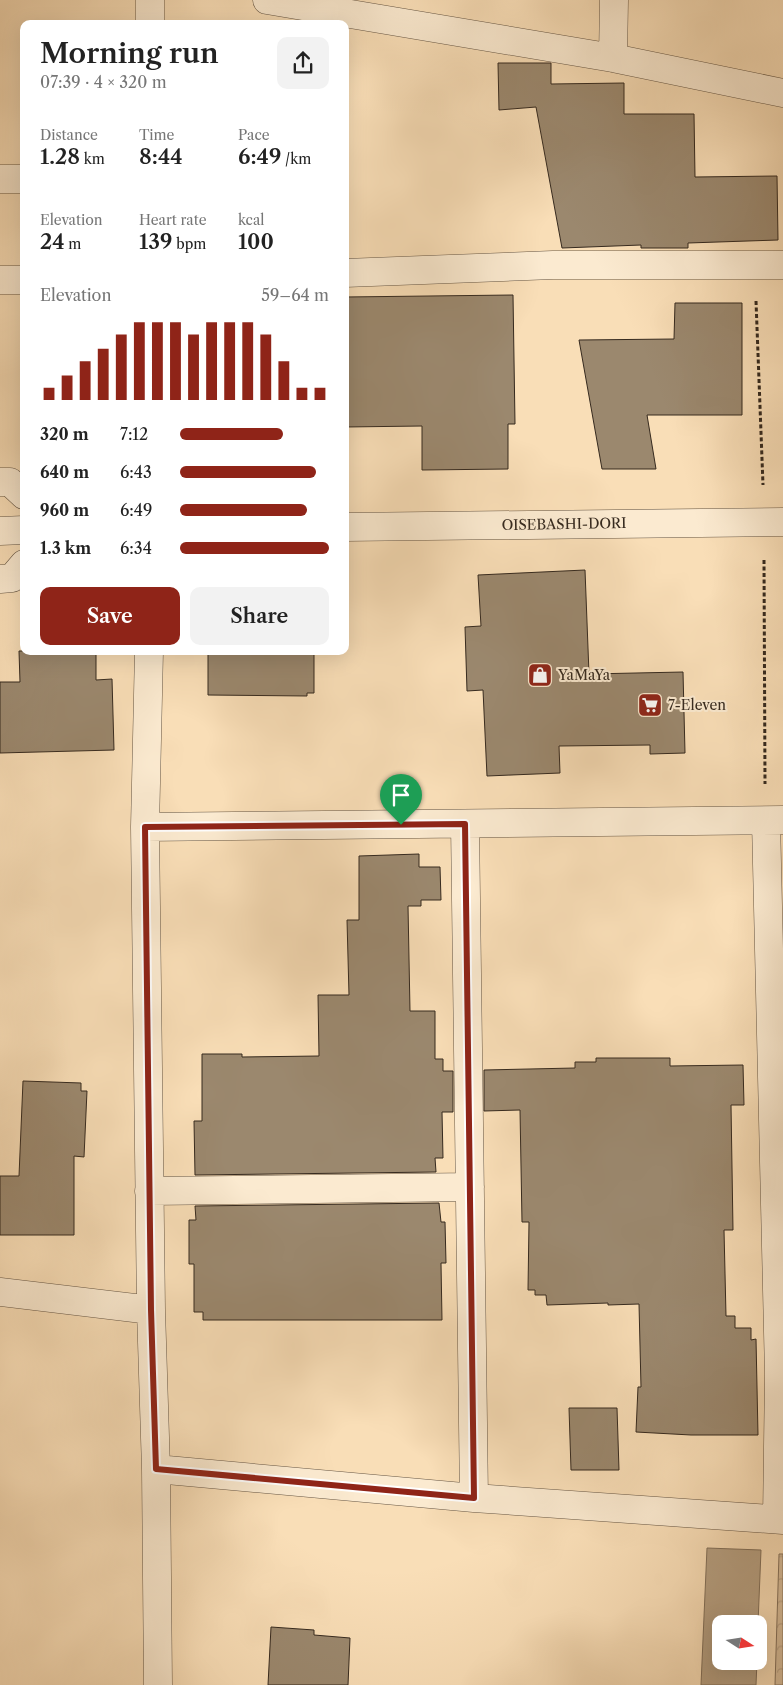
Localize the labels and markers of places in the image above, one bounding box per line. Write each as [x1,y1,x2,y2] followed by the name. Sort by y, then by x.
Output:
[527,662,553,688] shop icon: YaMaYa
[557,666,611,684] place label: YaMaYa
[637,692,663,718] supermarket icon: 7-Eleven
[668,696,726,714] place label: 7-Eleven
[380,774,422,825] pin

